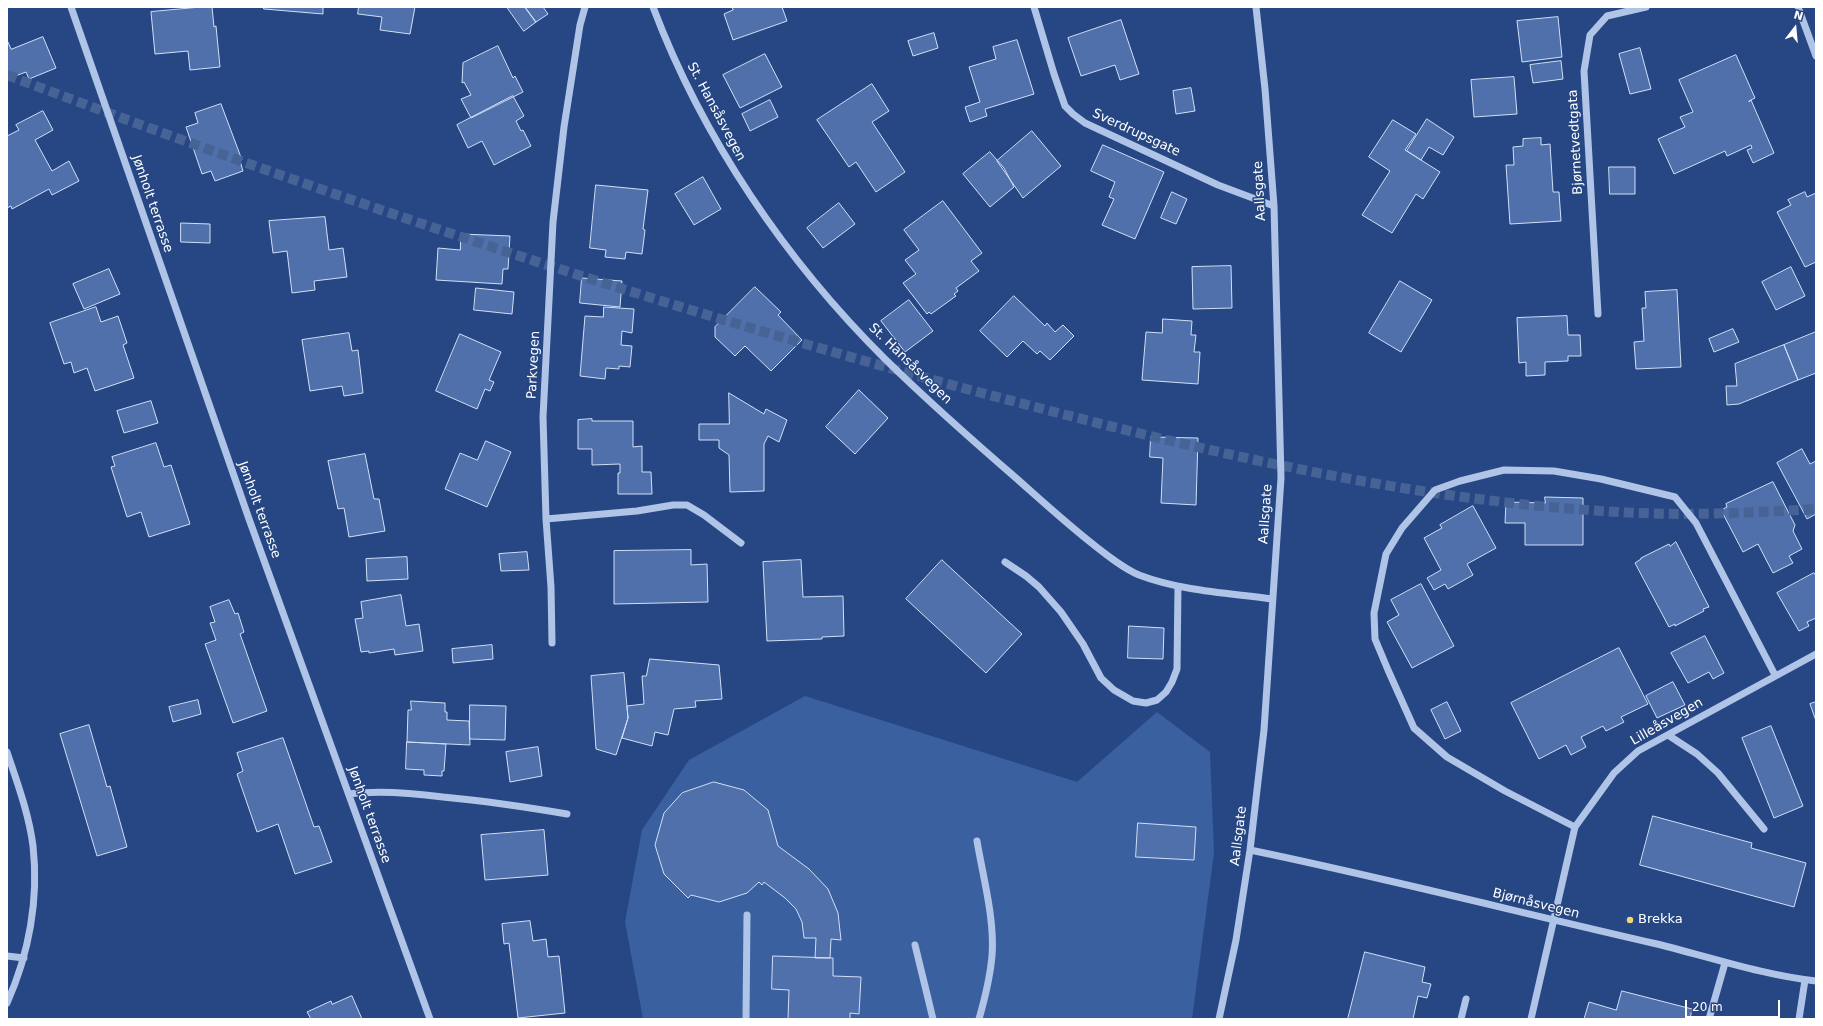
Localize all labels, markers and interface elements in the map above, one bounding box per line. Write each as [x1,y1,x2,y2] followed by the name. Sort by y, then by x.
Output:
[1775,8,1815,48] north arrow
[1792,8,1805,24] text: N
[683,60,749,164] street label: St. Hansåsvegen
[1565,89,1587,195] street label: Bjørnetvedtgata
[1090,106,1182,160] street label: Sverdrupsgate
[128,153,176,255] street label: Jønholt terrasse
[1251,161,1269,221] street label: Aallsgate
[865,320,955,408] street label: St. Hansåsvegen
[524,331,544,399] street label: Parkvegen
[234,459,284,561] street label: Jønholt terrasse
[1256,483,1276,545] street label: Aallsgate
[1628,695,1706,749] street label: Lilleåsvegen
[344,764,394,866] street label: Jønholt terrasse
[1228,805,1250,867] street label: Aallsgate
[1491,886,1581,922] street label: Bjørnåsvegen
[1638,912,1683,928] place label: Brekka
[1625,915,1635,925] marker: Brekka
[1687,992,1782,1018] scale bar
[1692,1000,1723,1014] text: 20 m

